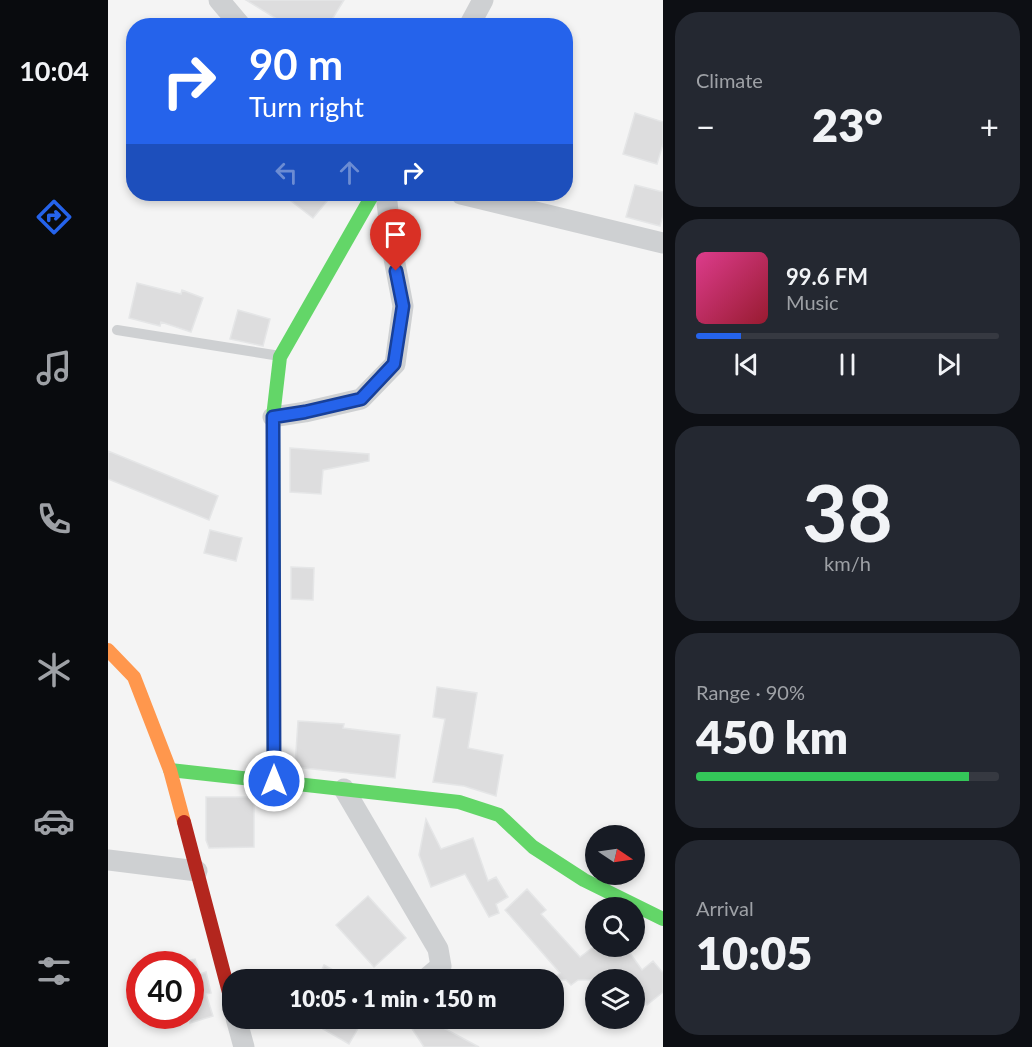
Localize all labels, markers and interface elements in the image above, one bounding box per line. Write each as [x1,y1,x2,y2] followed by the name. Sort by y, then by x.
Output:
[249,39,343,89] text: 90 m
[150,42,228,120] icon: right
[19,54,89,87] text: 10:04
[696,68,763,92] text: Climate
[249,90,364,123] text: Turn right
[812,98,883,152] text: 23°
[696,106,715,146] text: −
[980,106,999,146] text: +
[270,156,303,189] icon: left
[333,156,366,189] icon: ahead
[396,156,429,189] icon: right
[33,196,75,238] icon: directions
[370,209,421,271] pin
[379,218,412,251] icon: arrive
[786,263,868,290] text: 99.6 FM
[786,290,839,314] text: Music
[33,347,75,389] icon: music
[730,348,763,381] icon: previous
[831,348,864,381] icon: pause
[932,348,965,381] icon: next
[802,465,893,559] text: 38
[33,498,75,540] icon: phone
[824,551,871,575] text: km/h
[33,649,75,691] icon: climate
[696,680,805,704] text: Range · 90%
[696,710,848,764] text: 450 km
[242,749,306,813] position arrow
[33,800,75,842] icon: car
[585,825,645,885] north arrow
[585,825,645,1029] map controls
[696,896,754,920] text: Arrival
[585,897,645,957] button: search
[696,926,812,980] text: 10:05
[33,950,75,992] icon: filters
[126,951,204,1029] speed limit sign: 40
[585,969,645,1029] button: layers
[290,985,496,1012] text: 10:05 · 1 min · 150 m

